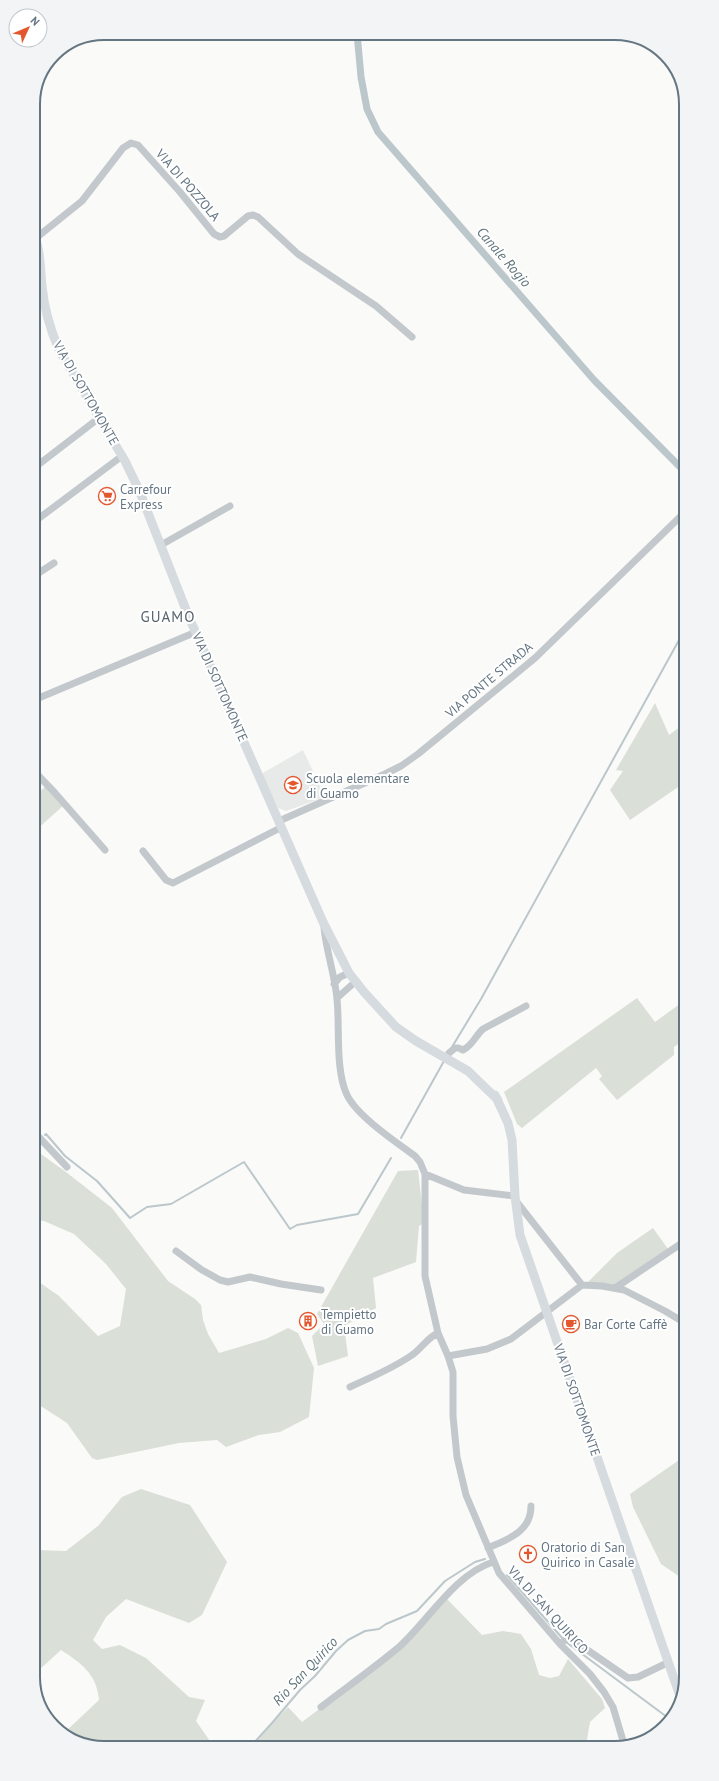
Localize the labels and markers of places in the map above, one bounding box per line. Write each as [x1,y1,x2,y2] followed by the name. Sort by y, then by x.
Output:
[120,481,172,513] place label: Carrefour Express
[97,486,117,506] supermarket icon: Carrefour Express
[306,770,410,802] place label: Scuola elementare di Guamo
[283,775,303,795] school or university icon: Scuola elementare di Guamo
[321,1306,377,1338] place label: Tempietto di Guamo
[298,1311,318,1331] building icon: Tempietto di Guamo
[561,1314,581,1334] cafe icon: Bar Corte Caffè
[584,1316,667,1333] place label: Bar Corte Caffè
[541,1539,634,1571] place label: Oratorio di San Quirico in Casale
[518,1544,538,1564] church icon: Oratorio di San Quirico in Casale

